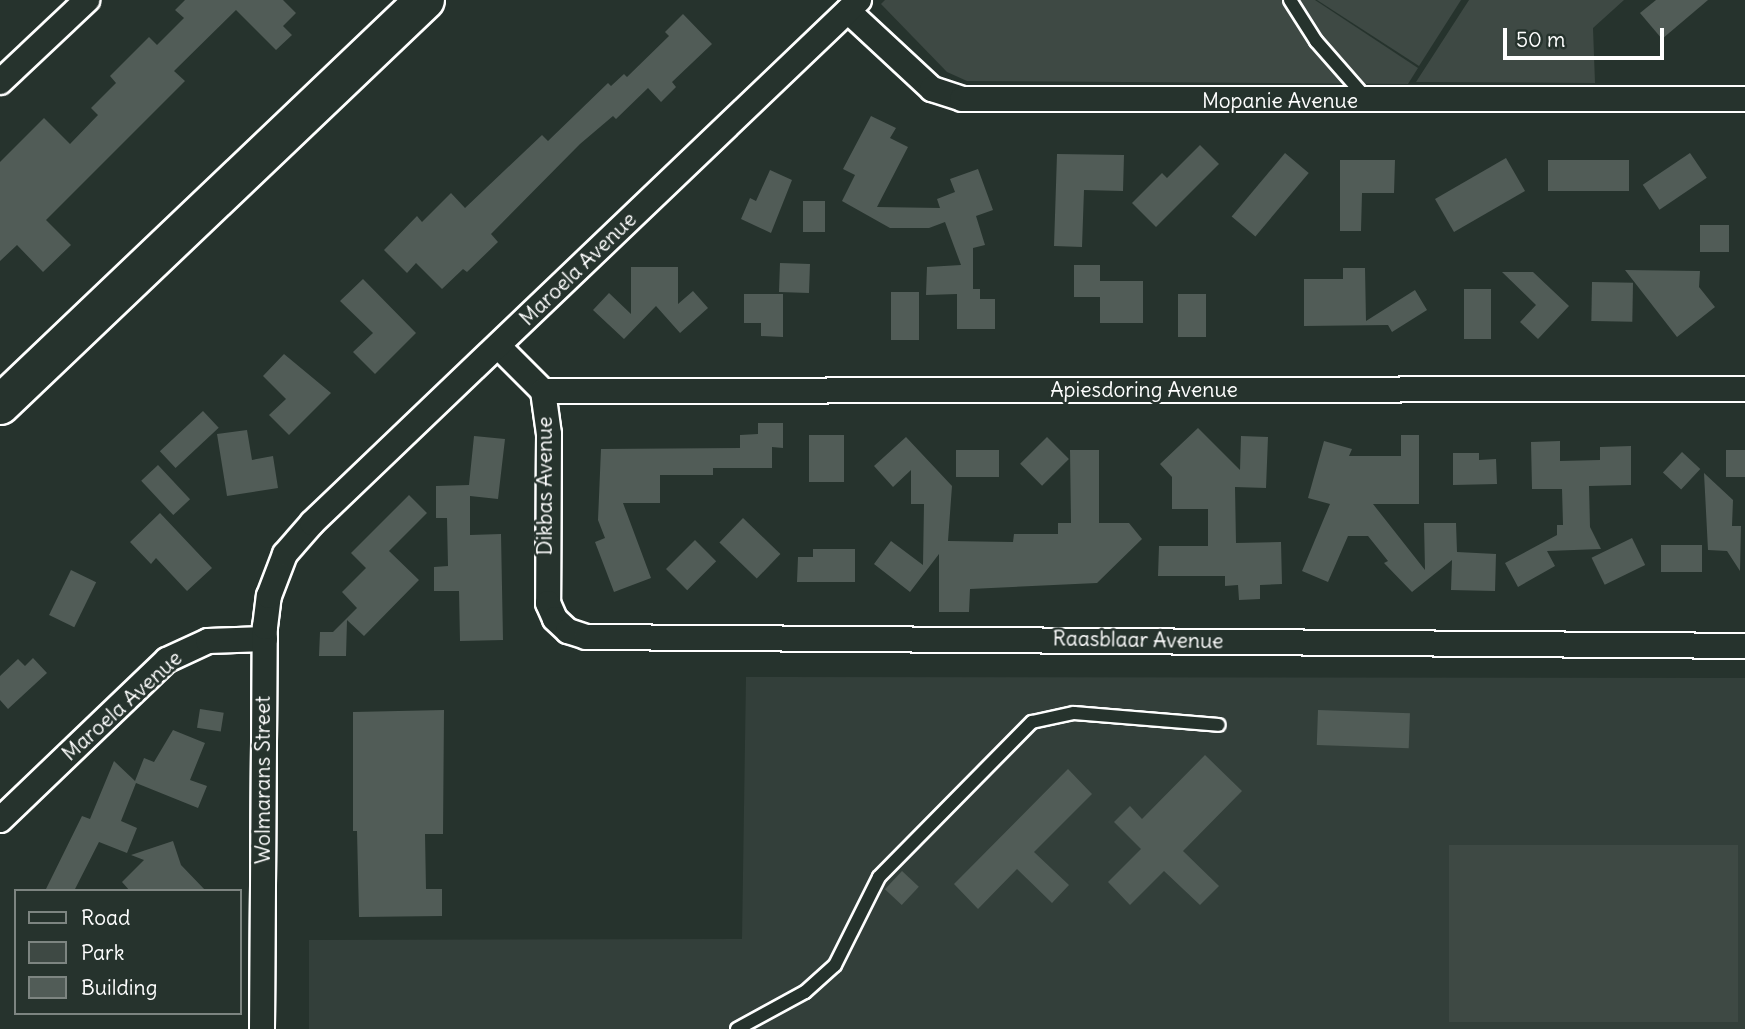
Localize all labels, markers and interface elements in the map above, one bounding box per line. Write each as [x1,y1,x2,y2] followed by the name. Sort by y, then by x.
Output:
[1507,14,1668,58] scale bar
[1516,26,1565,53] text: 50 m
[1202,88,1358,114] street label: Mopanie Avenue
[514,207,642,331] street label: Maroela Avenue
[1050,377,1238,403] street label: Apiesdoring Avenue
[532,417,558,555] street label: Dikbas Avenue
[1052,626,1224,654] street label: Raasblaar Avenue
[57,646,187,766] street label: Maroela Avenue
[250,696,276,864] street label: Wolmarans Street
[14,889,242,1015] legend
[81,904,130,931] text: Road
[81,939,124,966] text: Park
[81,974,157,1001] text: Building

